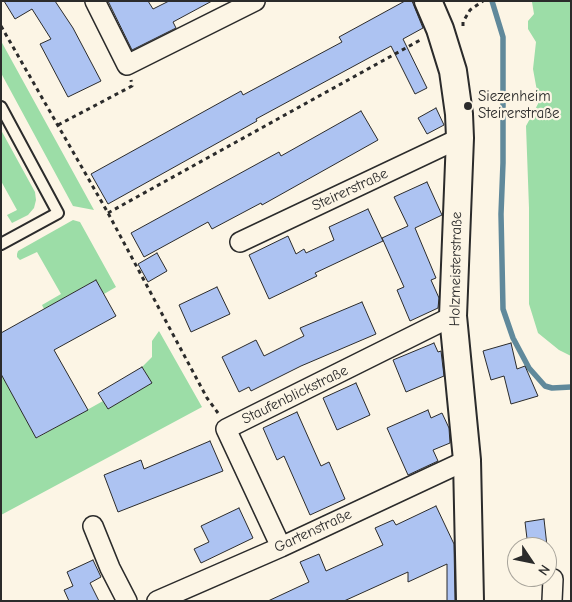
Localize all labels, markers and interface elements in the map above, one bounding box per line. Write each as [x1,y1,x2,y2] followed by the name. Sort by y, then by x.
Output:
[478,88,560,123] place label: Siezenheim Steirerstraße
[462,100,474,112] marker: Siezenheim Steirerstraße
[309,165,391,215] street label: Steirerstraße
[446,211,466,327] street label: Holzmeisterstraße
[239,362,351,428] street label: Staufenblickstraße
[271,505,355,557] street label: Gartenstraße
[507,537,557,587] north arrow
[534,562,554,579] text: N

